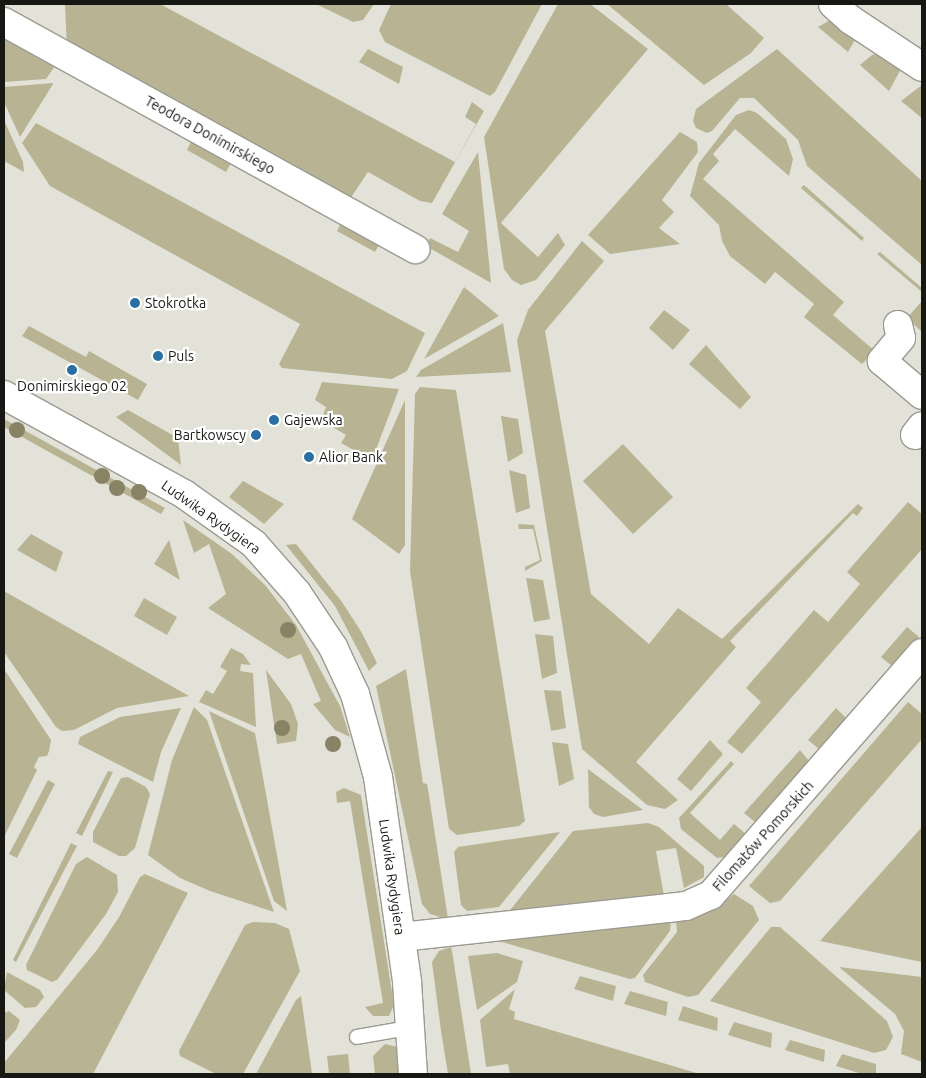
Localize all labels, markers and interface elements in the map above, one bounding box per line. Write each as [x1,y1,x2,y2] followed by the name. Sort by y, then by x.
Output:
[142,92,278,178] street label: Teodora Donimirskiego
[145,295,206,311] place label: Stokrotka
[129,297,141,309] marker: Stokrotka
[168,348,194,364] place label: Puls
[152,350,164,362] marker: Puls
[66,364,78,376] marker: Donimirskiego 02
[17,378,127,394] place label: Donimirskiego 02
[284,412,343,428] place label: Gajewska
[268,414,280,426] marker: Gajewska
[174,427,246,443] place label: Bartkowscy
[250,429,262,441] marker: Bartkowscy
[319,449,383,465] place label: Alior Bank
[303,451,315,463] marker: Alior Bank
[158,477,264,557] street label: Ludwika Rydygiera
[709,777,817,895] street label: Filomatów Pomorskich
[376,818,408,936] street label: Ludwika Rydygiera

